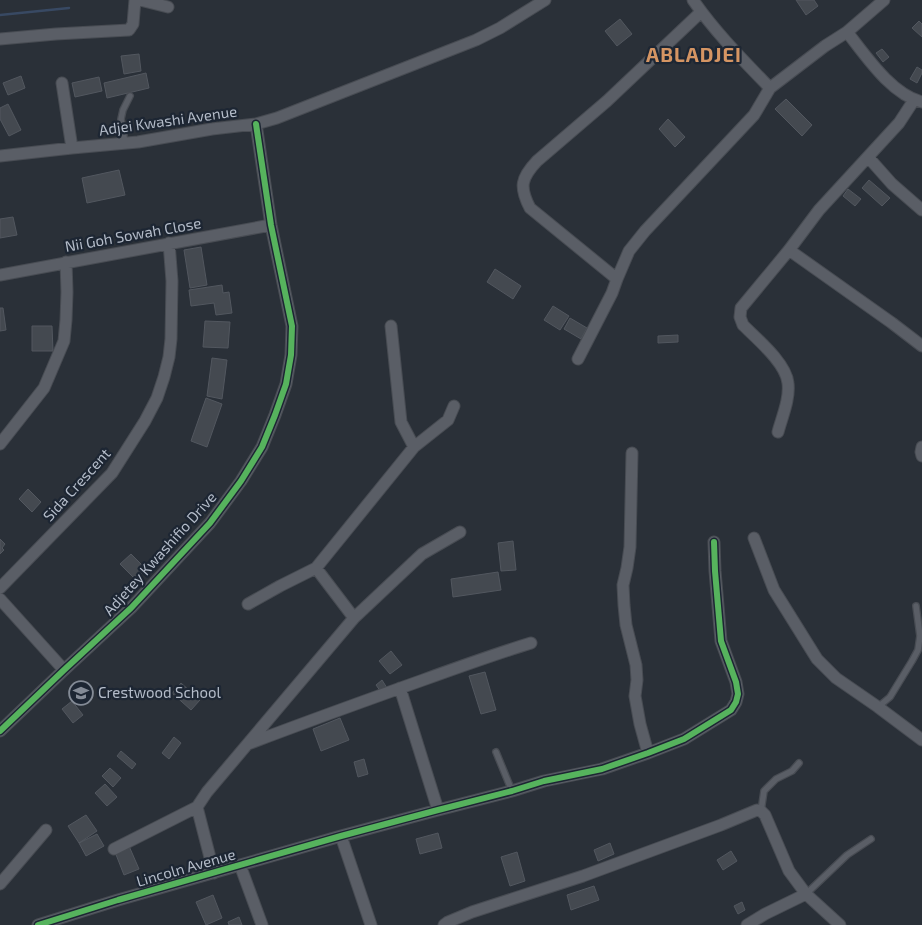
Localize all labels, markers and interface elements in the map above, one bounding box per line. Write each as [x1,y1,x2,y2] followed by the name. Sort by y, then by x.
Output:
[646,42,742,66] district label: ABLADJEI
[98,101,238,140] street label: Adjei Kwashi Avenue
[63,213,202,255] street label: Nii Goh Sowah Close
[39,444,114,525] street label: Sida Crescent
[99,488,220,620] street label: Adjetey Kwashifio Drive
[68,680,94,706] school or university icon: Crestwood School
[98,683,222,701] place label: Crestwood School
[134,844,237,890] street label: Lincoln Avenue

